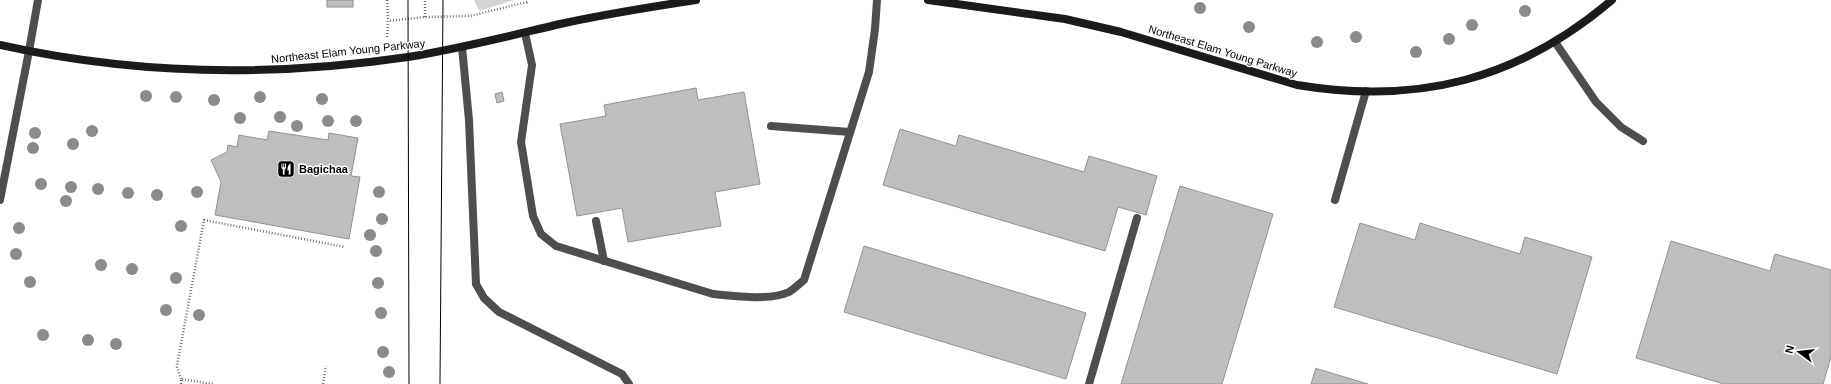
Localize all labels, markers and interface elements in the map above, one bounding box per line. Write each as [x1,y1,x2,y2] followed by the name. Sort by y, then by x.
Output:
[1147,23,1299,79] street label: Northeast Elam Young Parkway
[270,37,426,65] street label: Northeast Elam Young Parkway
[276,159,296,179] restaurant icon: Bagichaa
[299,163,349,175] place label: Bagichaa
[1779,332,1819,372] north arrow
[1783,344,1796,355] text: N

